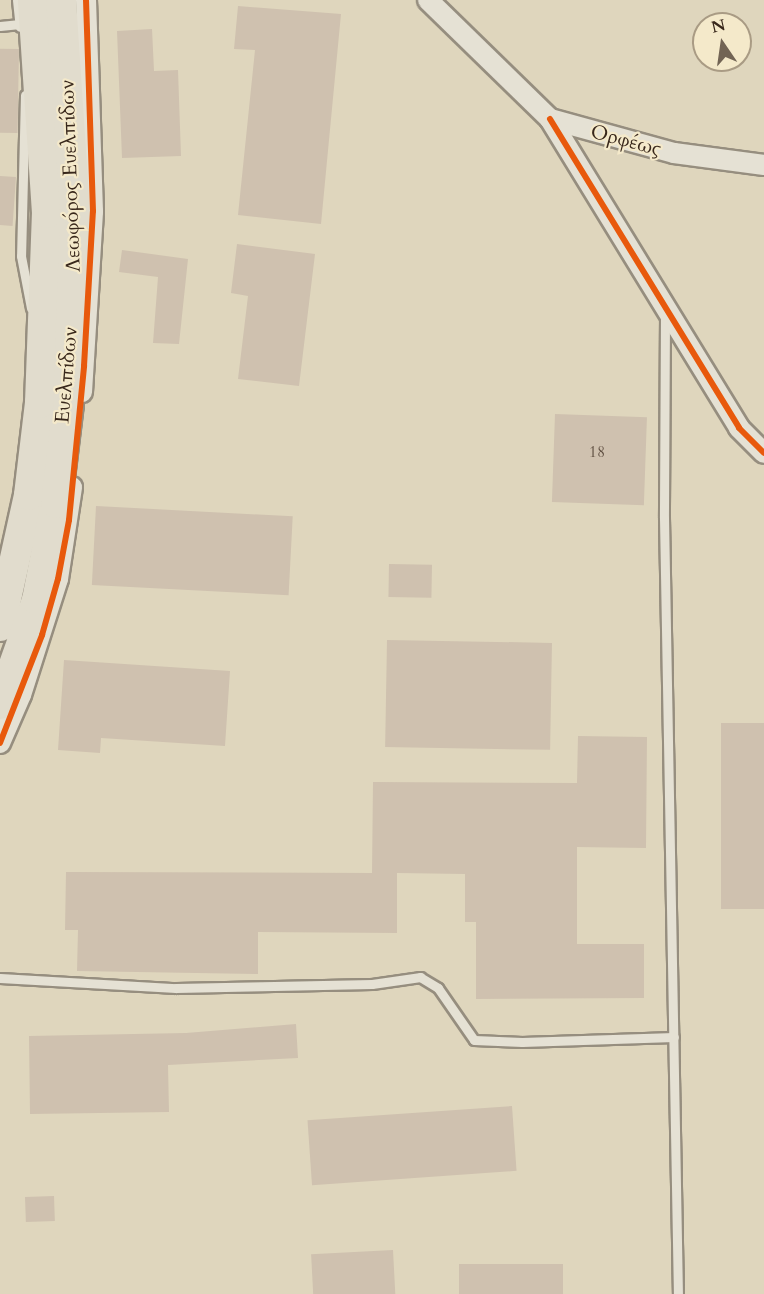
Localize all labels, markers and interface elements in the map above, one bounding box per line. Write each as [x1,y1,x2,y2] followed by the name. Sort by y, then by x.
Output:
[692,12,752,72] north arrow
[709,14,728,39] text: N
[55,79,85,273] street label: Λεωφόρος Ευελπίδων
[588,119,664,161] street label: Ορφέως
[50,326,82,424] street label: Ευελπίδων
[589,442,605,462] house number: 18

